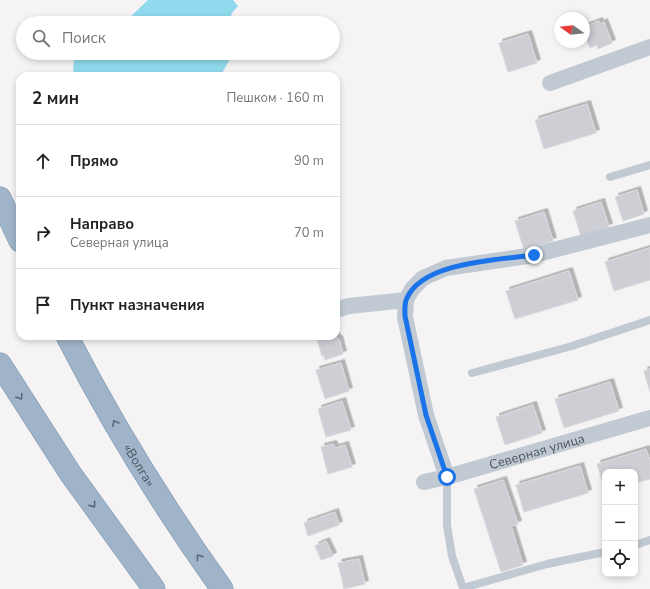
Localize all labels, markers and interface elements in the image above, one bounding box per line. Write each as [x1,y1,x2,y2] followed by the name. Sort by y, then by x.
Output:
[554,12,590,48] north arrow
[16,16,340,60] search box
[30,27,52,49] icon: search
[62,28,106,48] text: Поиск
[32,87,79,110] text: 2 мин
[226,89,324,107] text: Пешком · 160 m
[32,150,54,172] icon: ahead
[70,151,118,171] text: Прямо
[294,152,324,170] text: 90 m
[70,214,134,234] text: Направо
[32,222,54,244] icon: right
[294,224,324,242] text: 70 m
[70,234,169,252] text: Северная улица
[525,246,543,264] route end
[32,294,54,316] icon: arrive
[70,295,205,315] text: Пункт назначения
[16,393,23,400] one-way arrow
[113,420,120,427] one-way arrow
[487,429,587,474] street label: Северная улица
[119,440,159,491] street label: «Волга»
[438,468,456,486] route start
[602,469,638,577] map controls
[602,469,638,505] button: +
[88,501,95,508] one-way arrow
[602,505,638,541] button: −
[602,541,638,577] button: locate
[196,554,204,561] one-way arrow

